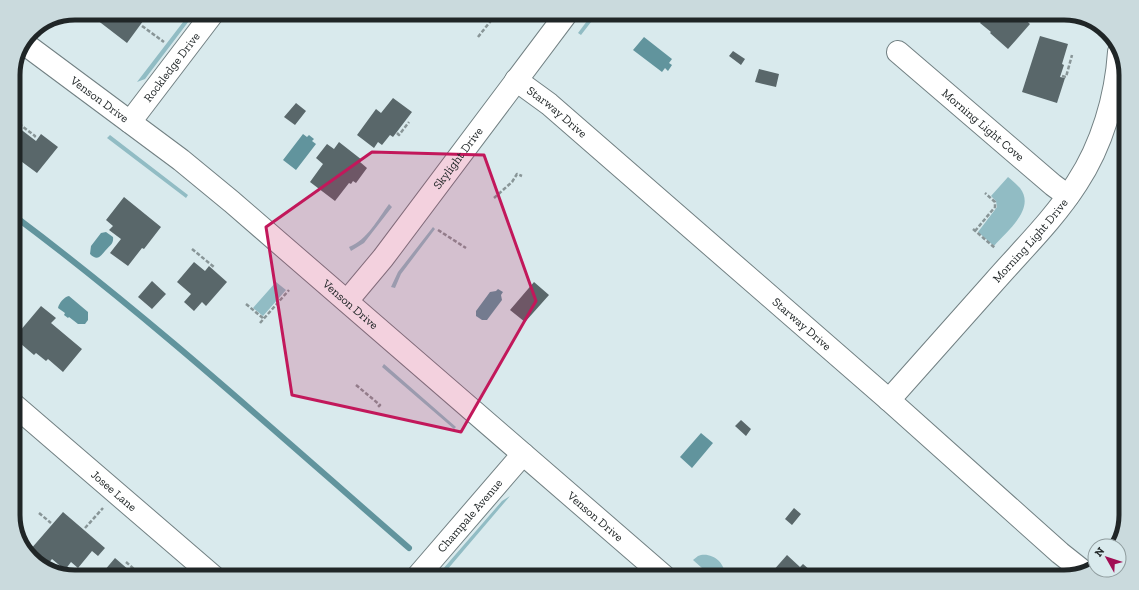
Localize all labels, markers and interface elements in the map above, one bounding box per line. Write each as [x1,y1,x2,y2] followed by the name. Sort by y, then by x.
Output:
[141,29,203,105] street label: Rockledge Drive
[67,73,132,126] street label: Venson Drive
[524,83,590,141] street label: Starway Drive
[939,86,1027,164] street label: Morning Light Cove
[430,124,486,192] street label: Skylight Drive
[990,196,1071,285] street label: Morning Light Drive
[319,276,381,333] street label: Venson Drive
[770,295,834,354] street label: Starway Drive
[88,467,140,514] street label: Josee Lane
[434,476,506,555] street label: Champale Avenue
[564,488,626,545] street label: Venson Drive
[1087,538,1127,578] north arrow
[1092,544,1108,559] text: N

